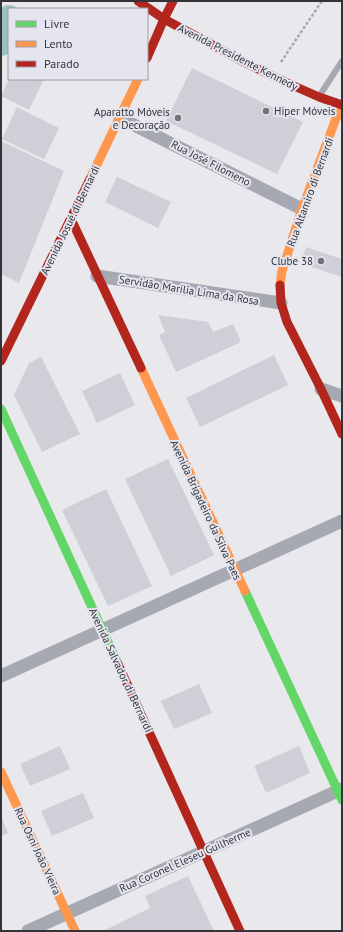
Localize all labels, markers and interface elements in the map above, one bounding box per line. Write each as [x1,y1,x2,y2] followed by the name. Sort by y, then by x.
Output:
[8,8,148,80] legend
[44,16,69,31] text: Livre
[176,21,301,94] street label: Avenida Presidente Kennedy
[44,36,73,51] text: Lento
[44,56,79,71] text: Parado
[274,104,336,118] place label: Hiper Móveis
[94,105,170,132] place label: Aparatto Móveis e Decoração
[261,106,271,116] marker: Hiper Móveis
[173,113,183,123] marker: Aparatto Móveis e Decoração
[284,135,336,249] street label: Rua Altamiro di Bernardi
[169,137,253,189] street label: Rua José Filomeno
[37,163,103,277] street label: Avenida Josué di Bernardi
[271,254,313,268] place label: Clube 38
[316,256,326,266] marker: Clube 38
[118,272,260,308] street label: Servidão Marília Lima da Rosa
[167,438,245,583] street label: Avenida Brigadeiro da Silva Paes
[86,606,156,734] street label: Avenida Salvador di Bernardi
[12,805,64,897] street label: Rua Osni João Vieira
[117,824,253,895] street label: Rua Coronel Eleseu Guilherme

